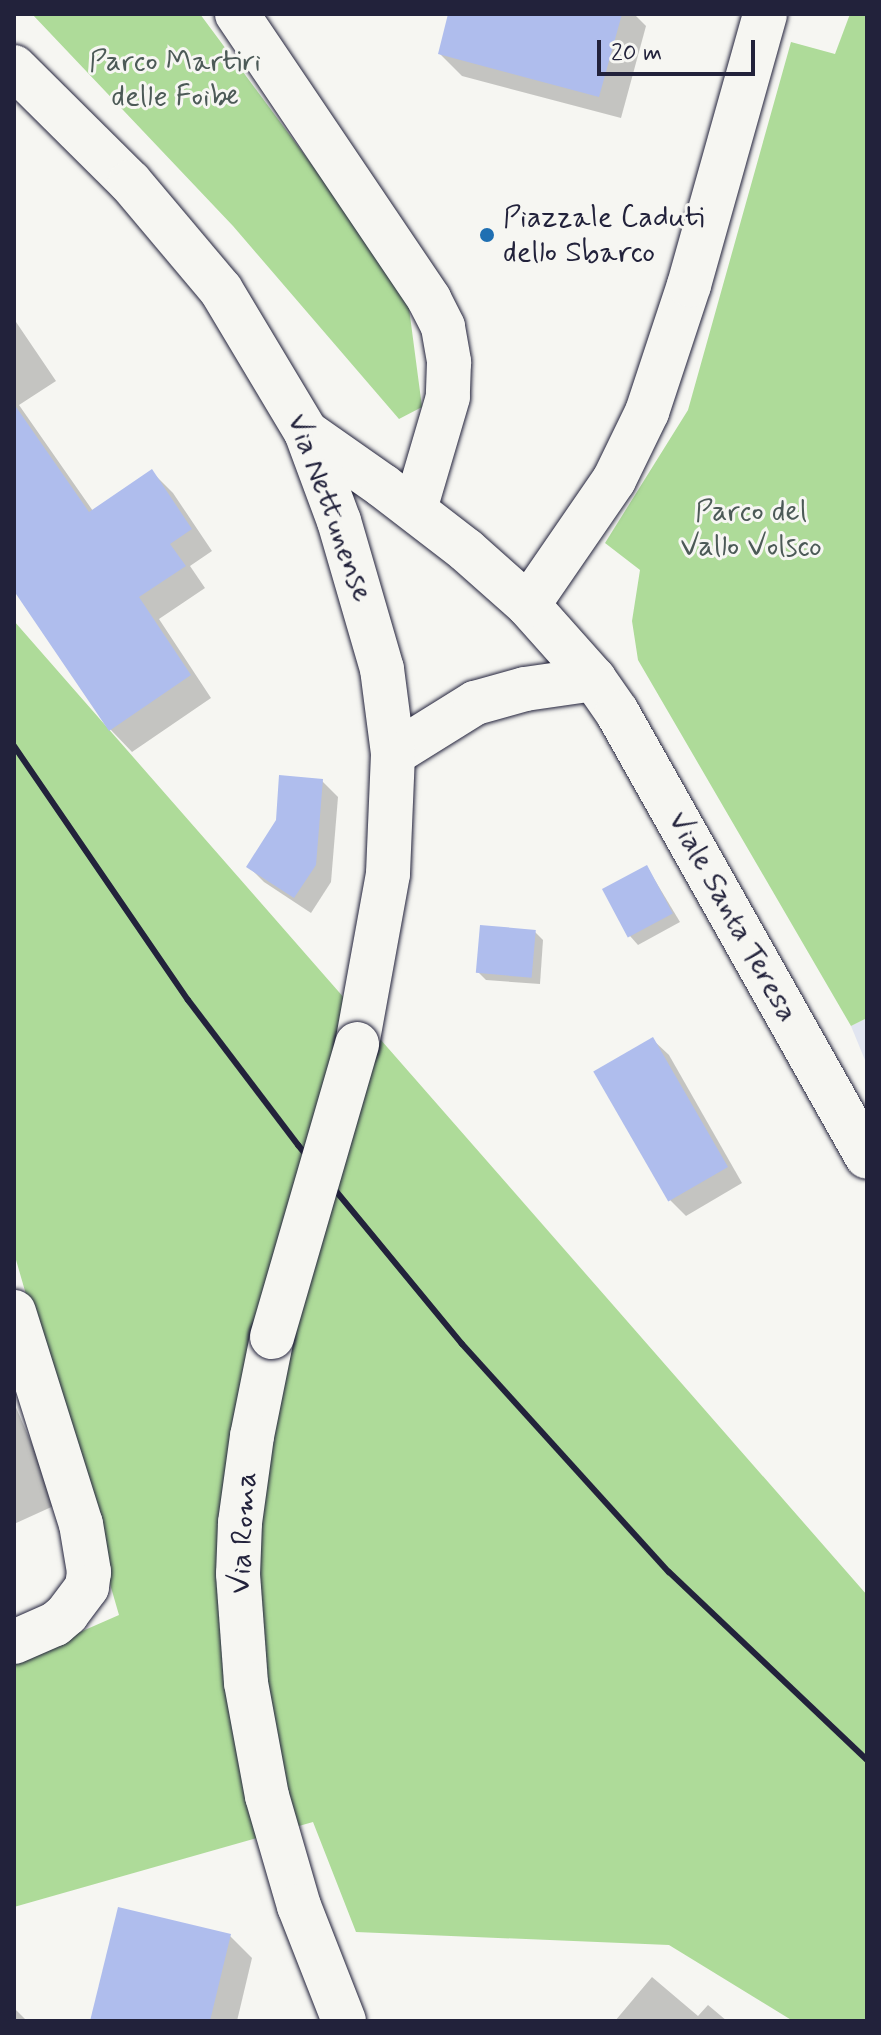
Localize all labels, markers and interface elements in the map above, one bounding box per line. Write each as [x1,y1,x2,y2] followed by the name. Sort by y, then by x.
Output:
[601,24,759,74] scale bar
[611,38,662,69] text: 20 m
[90,44,260,114] park label: Parco Martiri delle Foibe
[503,200,702,270] place label: Piazzale Caduti dello Sbarco
[478,226,496,244] marker: Piazzale Caduti dello Sbarco
[278,409,380,607] street label: Via Nettunense
[681,494,821,564] park label: Parco del Vallo Volsco
[659,804,805,1030] street label: Viale Santa Teresa
[223,1471,265,1595] street label: Via Roma

